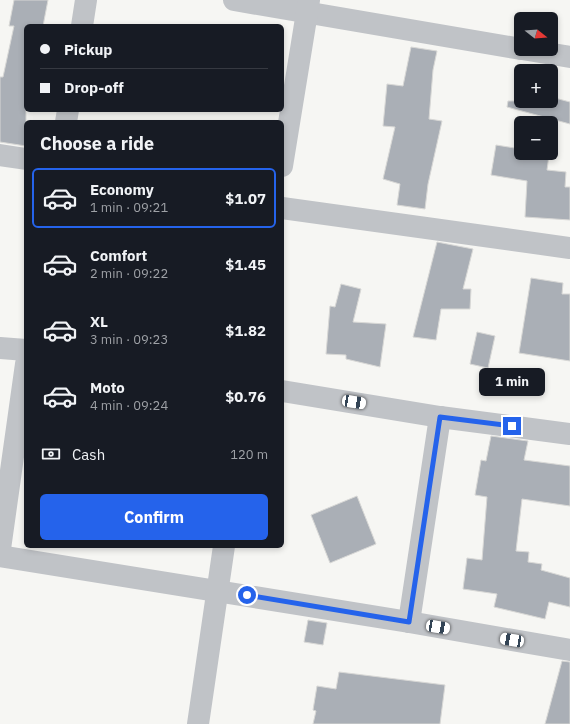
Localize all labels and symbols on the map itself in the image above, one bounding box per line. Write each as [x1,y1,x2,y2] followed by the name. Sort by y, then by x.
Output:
[514,12,558,56] north arrow
[479,368,545,396] callout: 1 min
[341,394,367,410] car
[503,417,521,435] route end
[238,586,256,604] route start
[425,619,451,635] car
[499,632,525,648] car

